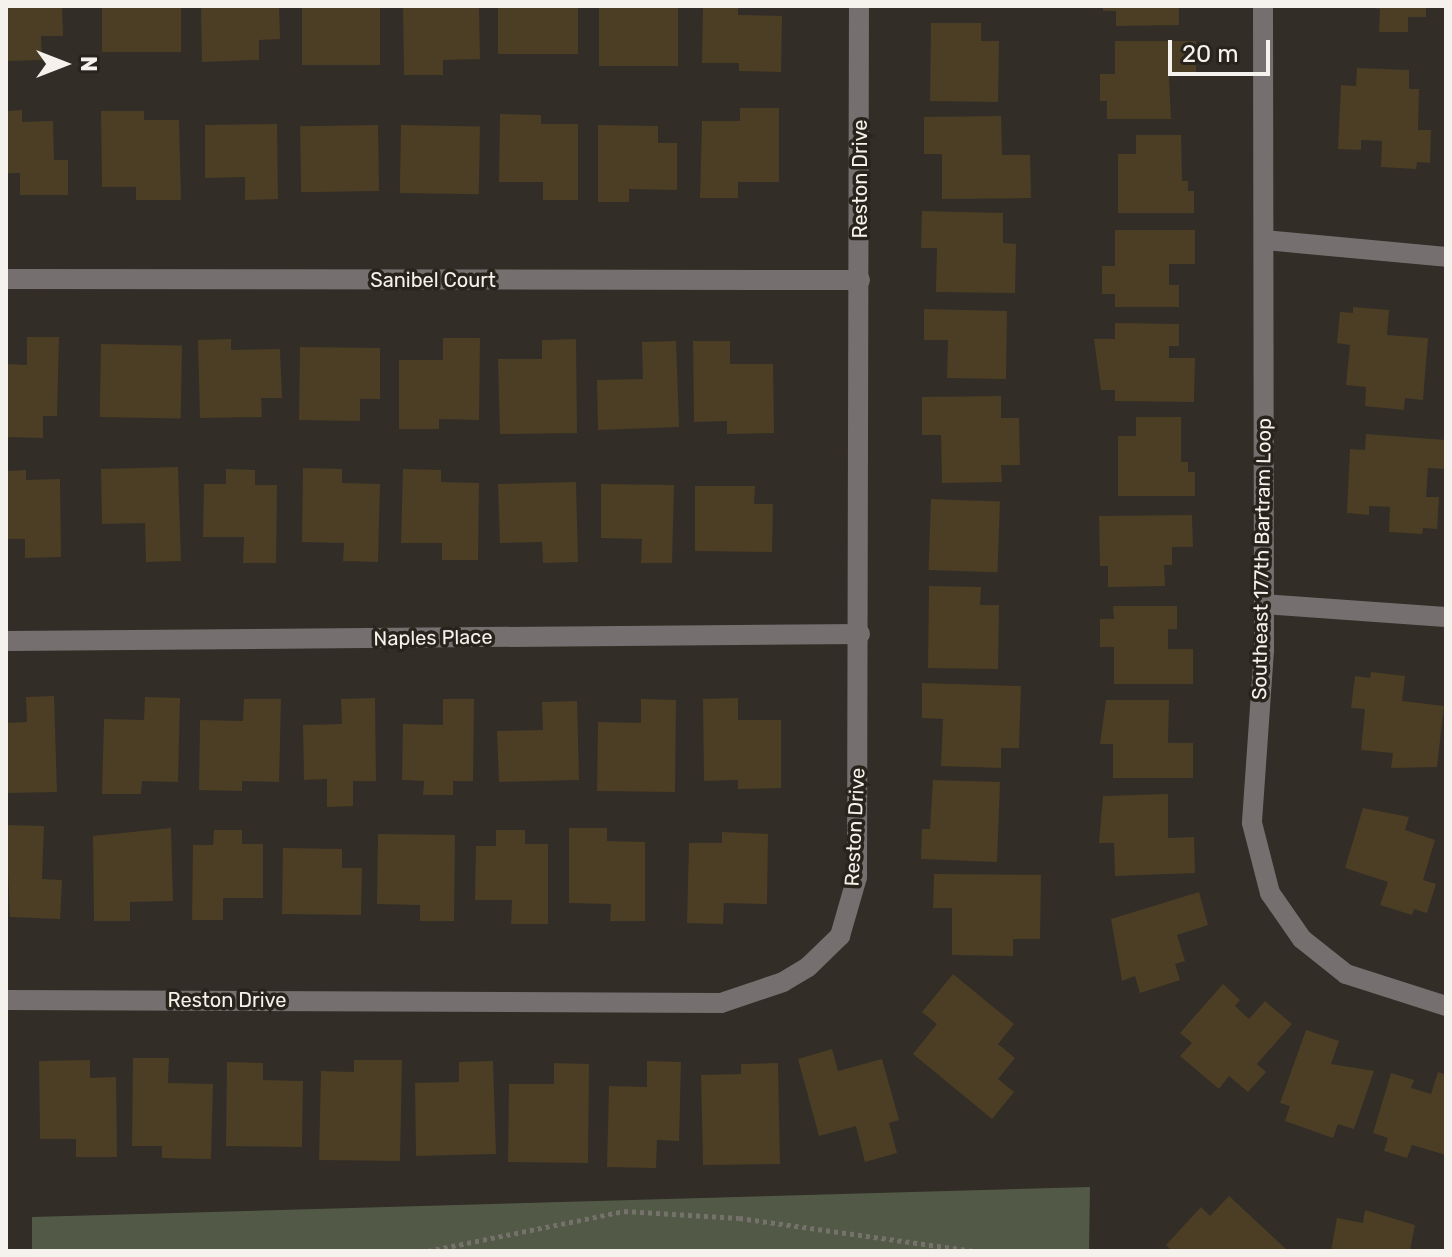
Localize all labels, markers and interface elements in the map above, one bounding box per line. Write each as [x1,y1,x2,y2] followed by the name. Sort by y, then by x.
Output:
[24,24,104,104] north arrow
[1172,24,1274,74] scale bar
[1182,40,1239,68] text: 20 m
[75,56,102,72] text: N
[848,120,872,238] street label: Reston Drive
[370,268,496,292] street label: Sanibel Court
[1248,418,1276,700] street label: Southeast 177th Bartram Loop
[373,625,493,651] street label: Naples Place
[840,767,870,887] street label: Reston Drive
[168,988,286,1012] street label: Reston Drive

